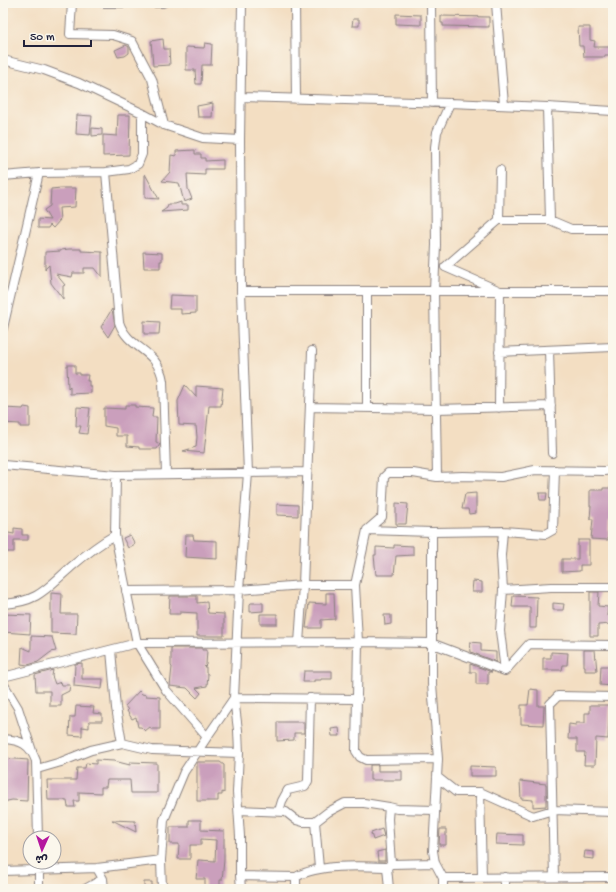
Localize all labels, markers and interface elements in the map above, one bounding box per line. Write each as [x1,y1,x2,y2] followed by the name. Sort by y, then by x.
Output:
[24,22,91,48] scale bar
[30,31,55,45] text: 50 m
[22,830,62,870] north arrow
[35,852,48,864] text: ش

